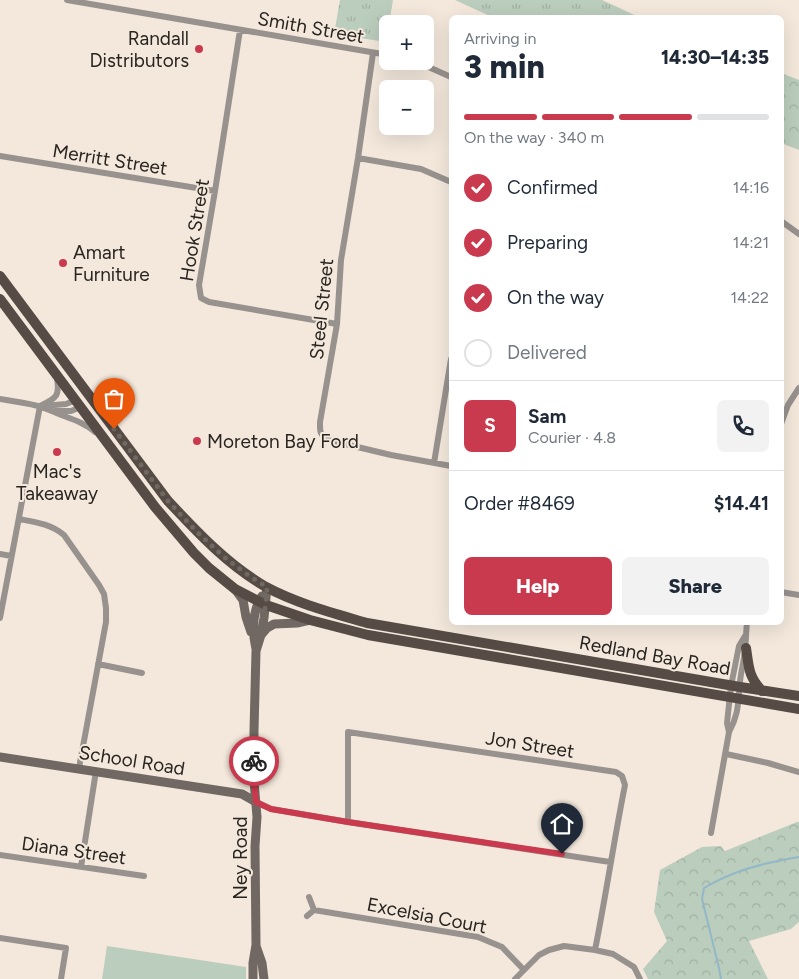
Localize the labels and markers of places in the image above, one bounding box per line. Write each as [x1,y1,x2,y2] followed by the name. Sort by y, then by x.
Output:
[89,27,189,72] place label: Randall Distributors
[193,43,205,55] marker: Randall Distributors
[73,241,150,286] place label: Amart Furniture
[57,257,69,269] marker: Amart Furniture
[93,378,135,429] pin
[207,430,359,453] place label: Moreton Bay Ford
[191,435,203,447] marker: Moreton Bay Ford
[51,446,63,458] marker: Mac's Takeaway
[16,460,98,505] place label: Mac's Takeaway
[541,803,583,854] pin

